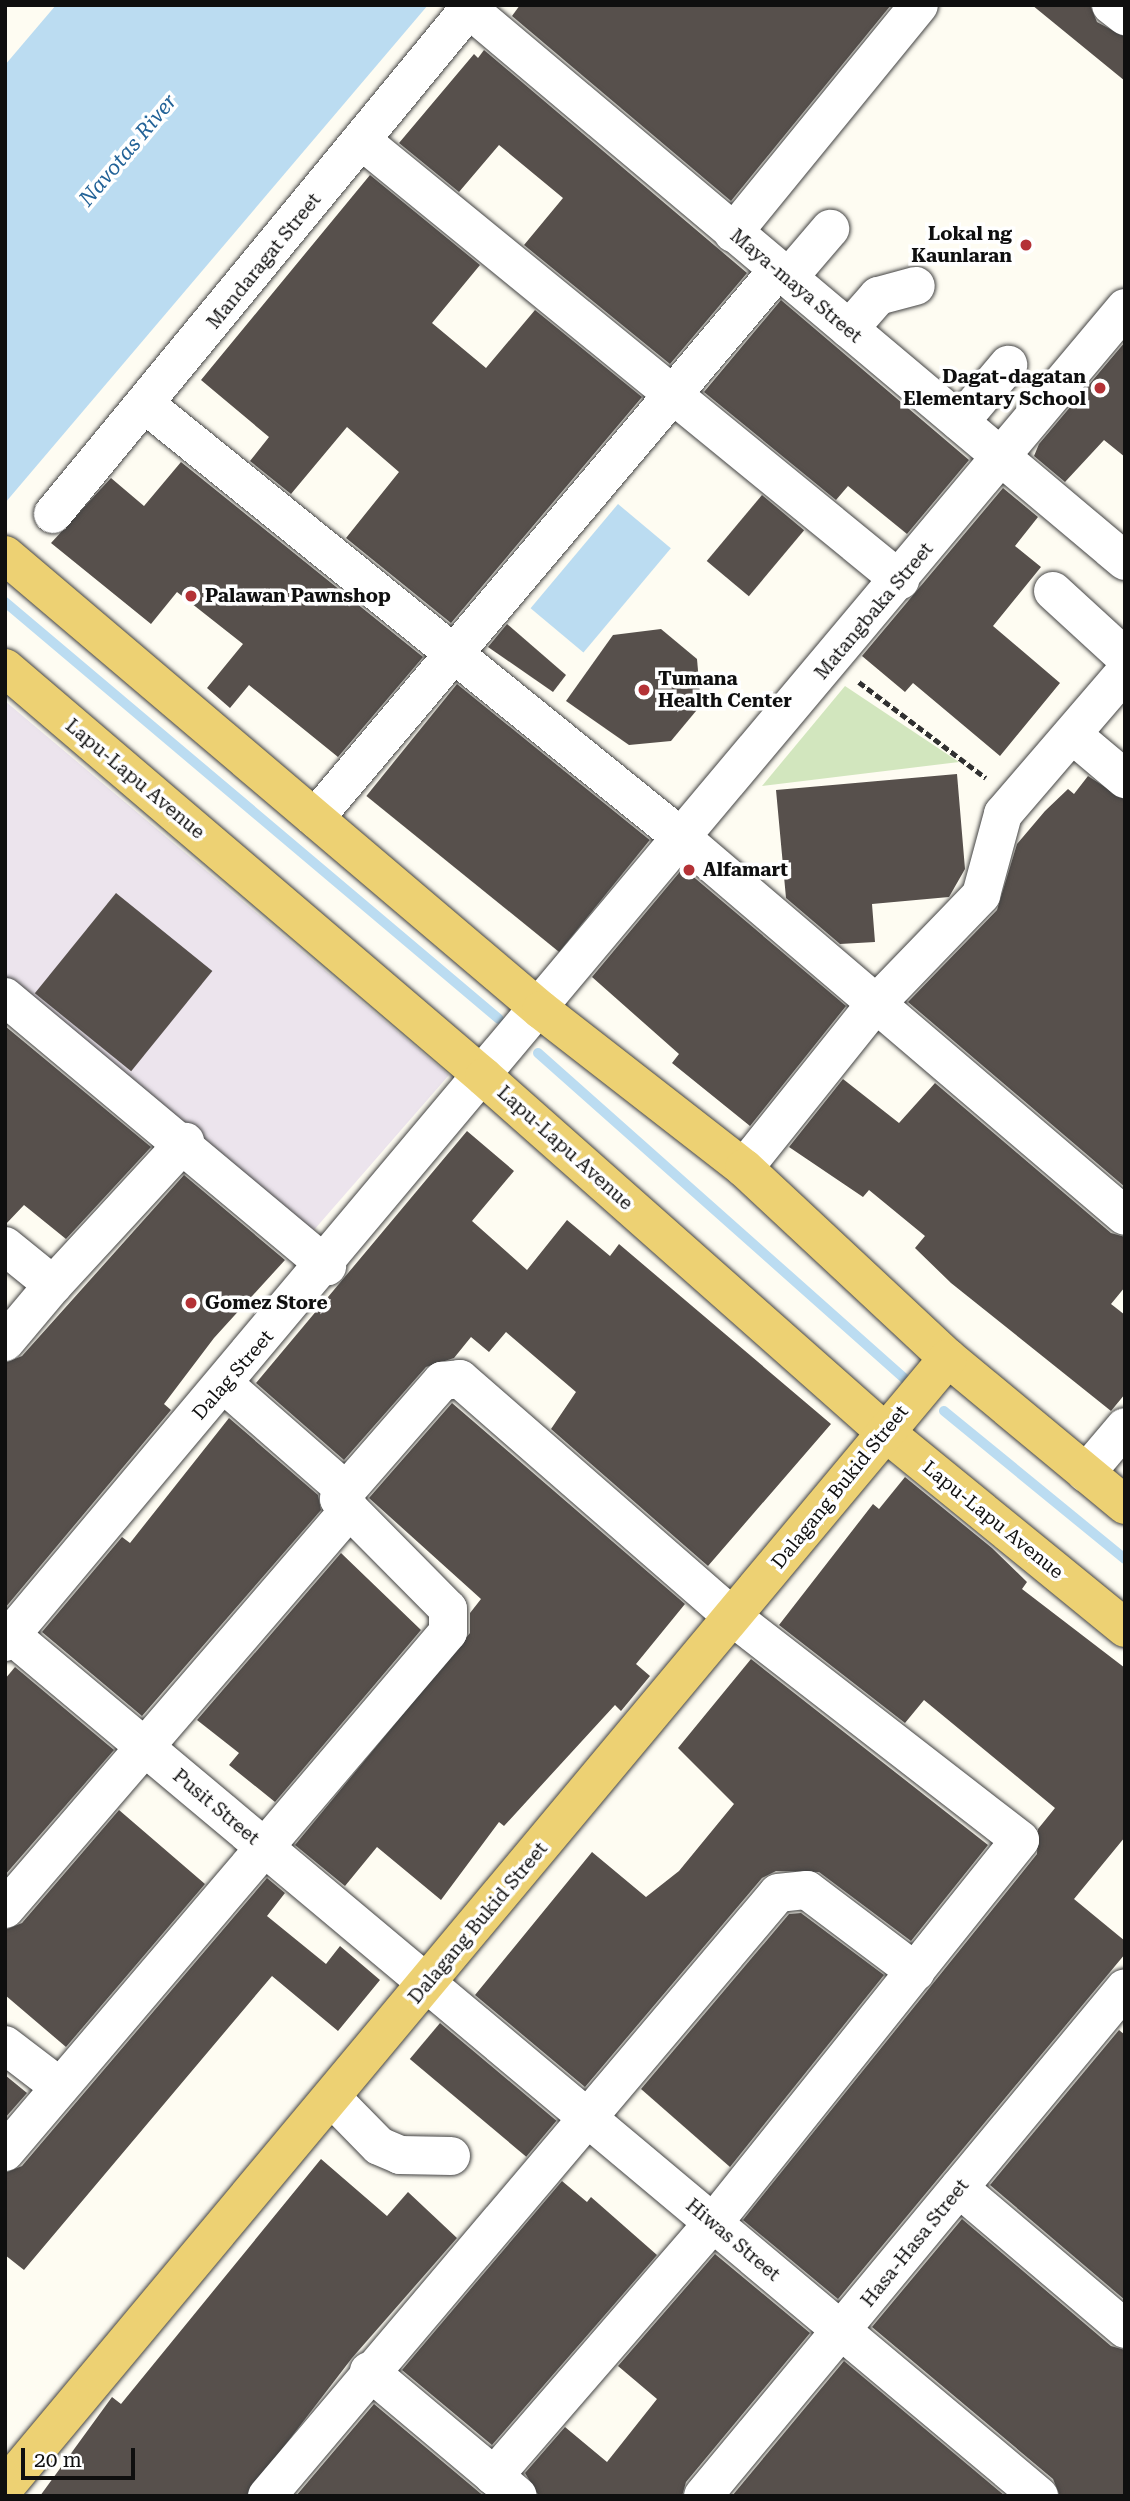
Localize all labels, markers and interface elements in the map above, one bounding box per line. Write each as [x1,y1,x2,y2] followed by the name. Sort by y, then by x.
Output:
[74,89,182,211] water label: Navotas River
[202,189,326,333] street label: Mandaragat Street
[911,223,1012,267] place label: Lokal ng Kaunlaran
[726,224,866,348] street label: Maya-maya Street
[1018,237,1034,253] marker: Lokal ng Kaunlaran
[903,366,1086,410] place label: Dagat-dagatan Elementary School
[1092,380,1108,396] marker: Dagat-dagatan Elementary School
[810,538,938,684] street label: Matangbaka Street
[205,585,391,607] place label: Palawan Pawnshop
[183,588,199,604] marker: Palawan Pawnshop
[658,668,792,712] place label: Tumana Health Center
[636,682,652,698] marker: Tumana Health Center
[61,714,209,844] street label: Lapu-Lapu Avenue
[703,859,788,881] place label: Alfamart
[681,862,697,878] marker: Alfamart
[493,1081,637,1215] street label: Lapu-Lapu Avenue
[205,1292,328,1314] place label: Gomez Store
[183,1295,199,1311] marker: Gomez Store
[188,1326,278,1424] street label: Dalag Street
[767,1401,913,1573] street label: Dalagang Bukid Street
[918,1456,1068,1584] street label: Lapu-Lapu Avenue
[168,1764,264,1850] street label: Pusit Street
[404,1838,552,2008] street label: Dalagang Bukid Street
[856,2174,974,2312] street label: Hasa-Hasa Street
[681,2194,785,2286] street label: Hiwas Street
[24,2434,138,2478] scale bar
[34,2448,82,2472] text: 20 m

